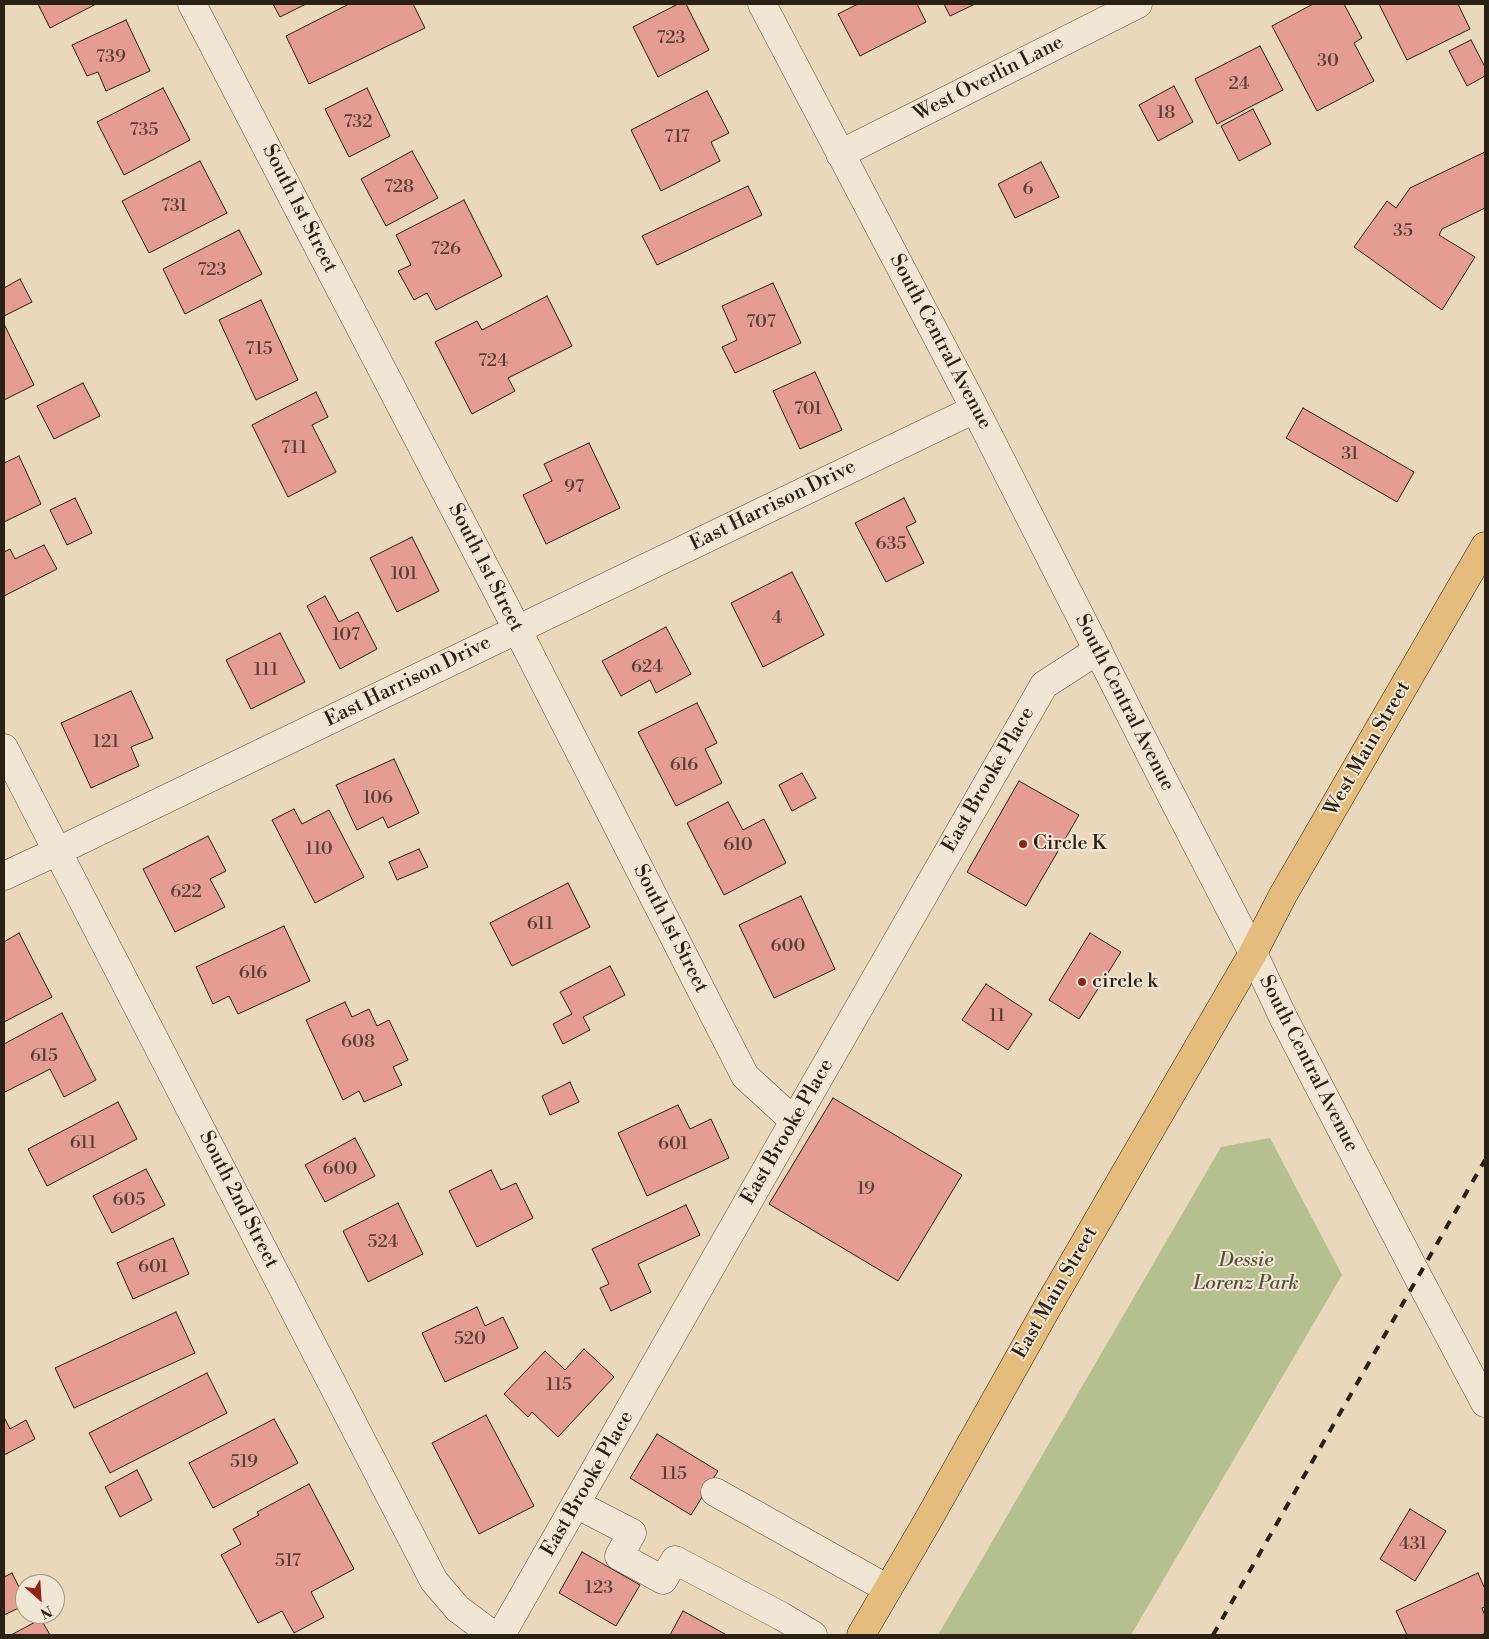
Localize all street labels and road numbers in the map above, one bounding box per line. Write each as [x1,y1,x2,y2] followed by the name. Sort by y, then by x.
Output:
[910,31,1068,127] street label: West Overlin Lane
[256,141,342,277] street label: South 1st Street
[884,250,996,434] street label: South Central Avenue
[686,455,860,557] street label: East Harrison Drive
[442,500,528,636] street label: South 1st Street
[1069,611,1179,795] street label: South Central Avenue
[321,631,495,733] street label: East Harrison Drive
[1320,677,1416,821] street label: West Main Street
[938,703,1040,857] street label: East Brooke Place
[627,861,713,997] street label: South 1st Street
[1253,972,1363,1156] street label: South Central Avenue
[737,1055,839,1209] street label: East Brooke Place
[193,1127,283,1273] street label: South 2nd Street
[1008,1223,1104,1363] street label: East Main Street
[537,1407,639,1561] street label: East Brooke Place

